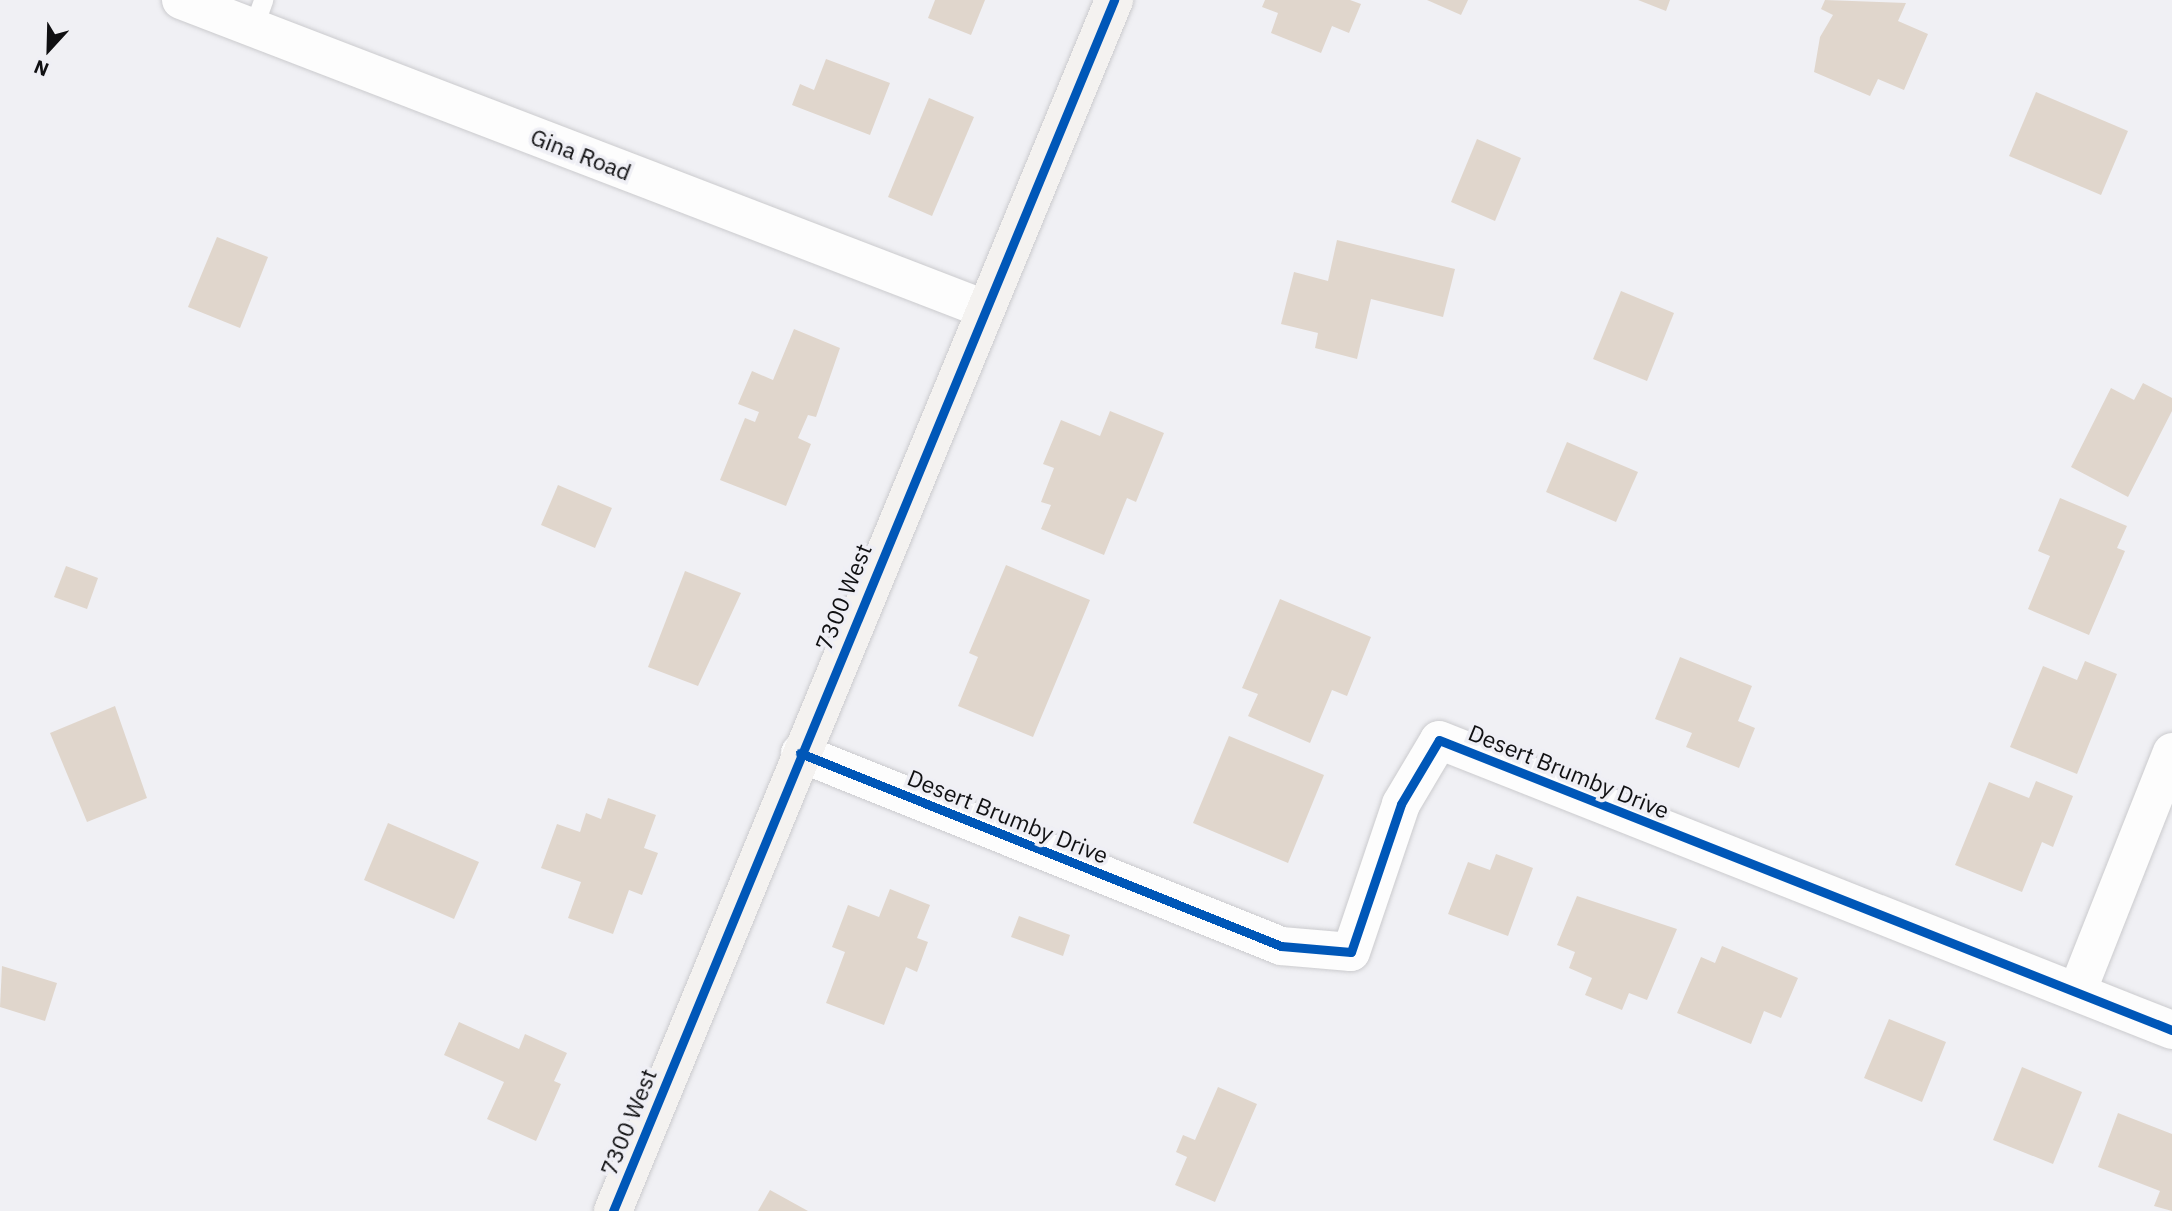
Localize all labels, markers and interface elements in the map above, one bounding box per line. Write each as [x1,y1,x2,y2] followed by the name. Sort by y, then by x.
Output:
[14,14,84,84] north arrow
[30,55,52,82] text: N
[527,122,635,186] street label: Gina Road
[809,540,877,654] street label: 7300 West
[1465,718,1673,824] street label: Desert Brumby Drive
[904,763,1112,869] street label: Desert Brumby Drive
[594,1065,662,1179] street label: 7300 West

